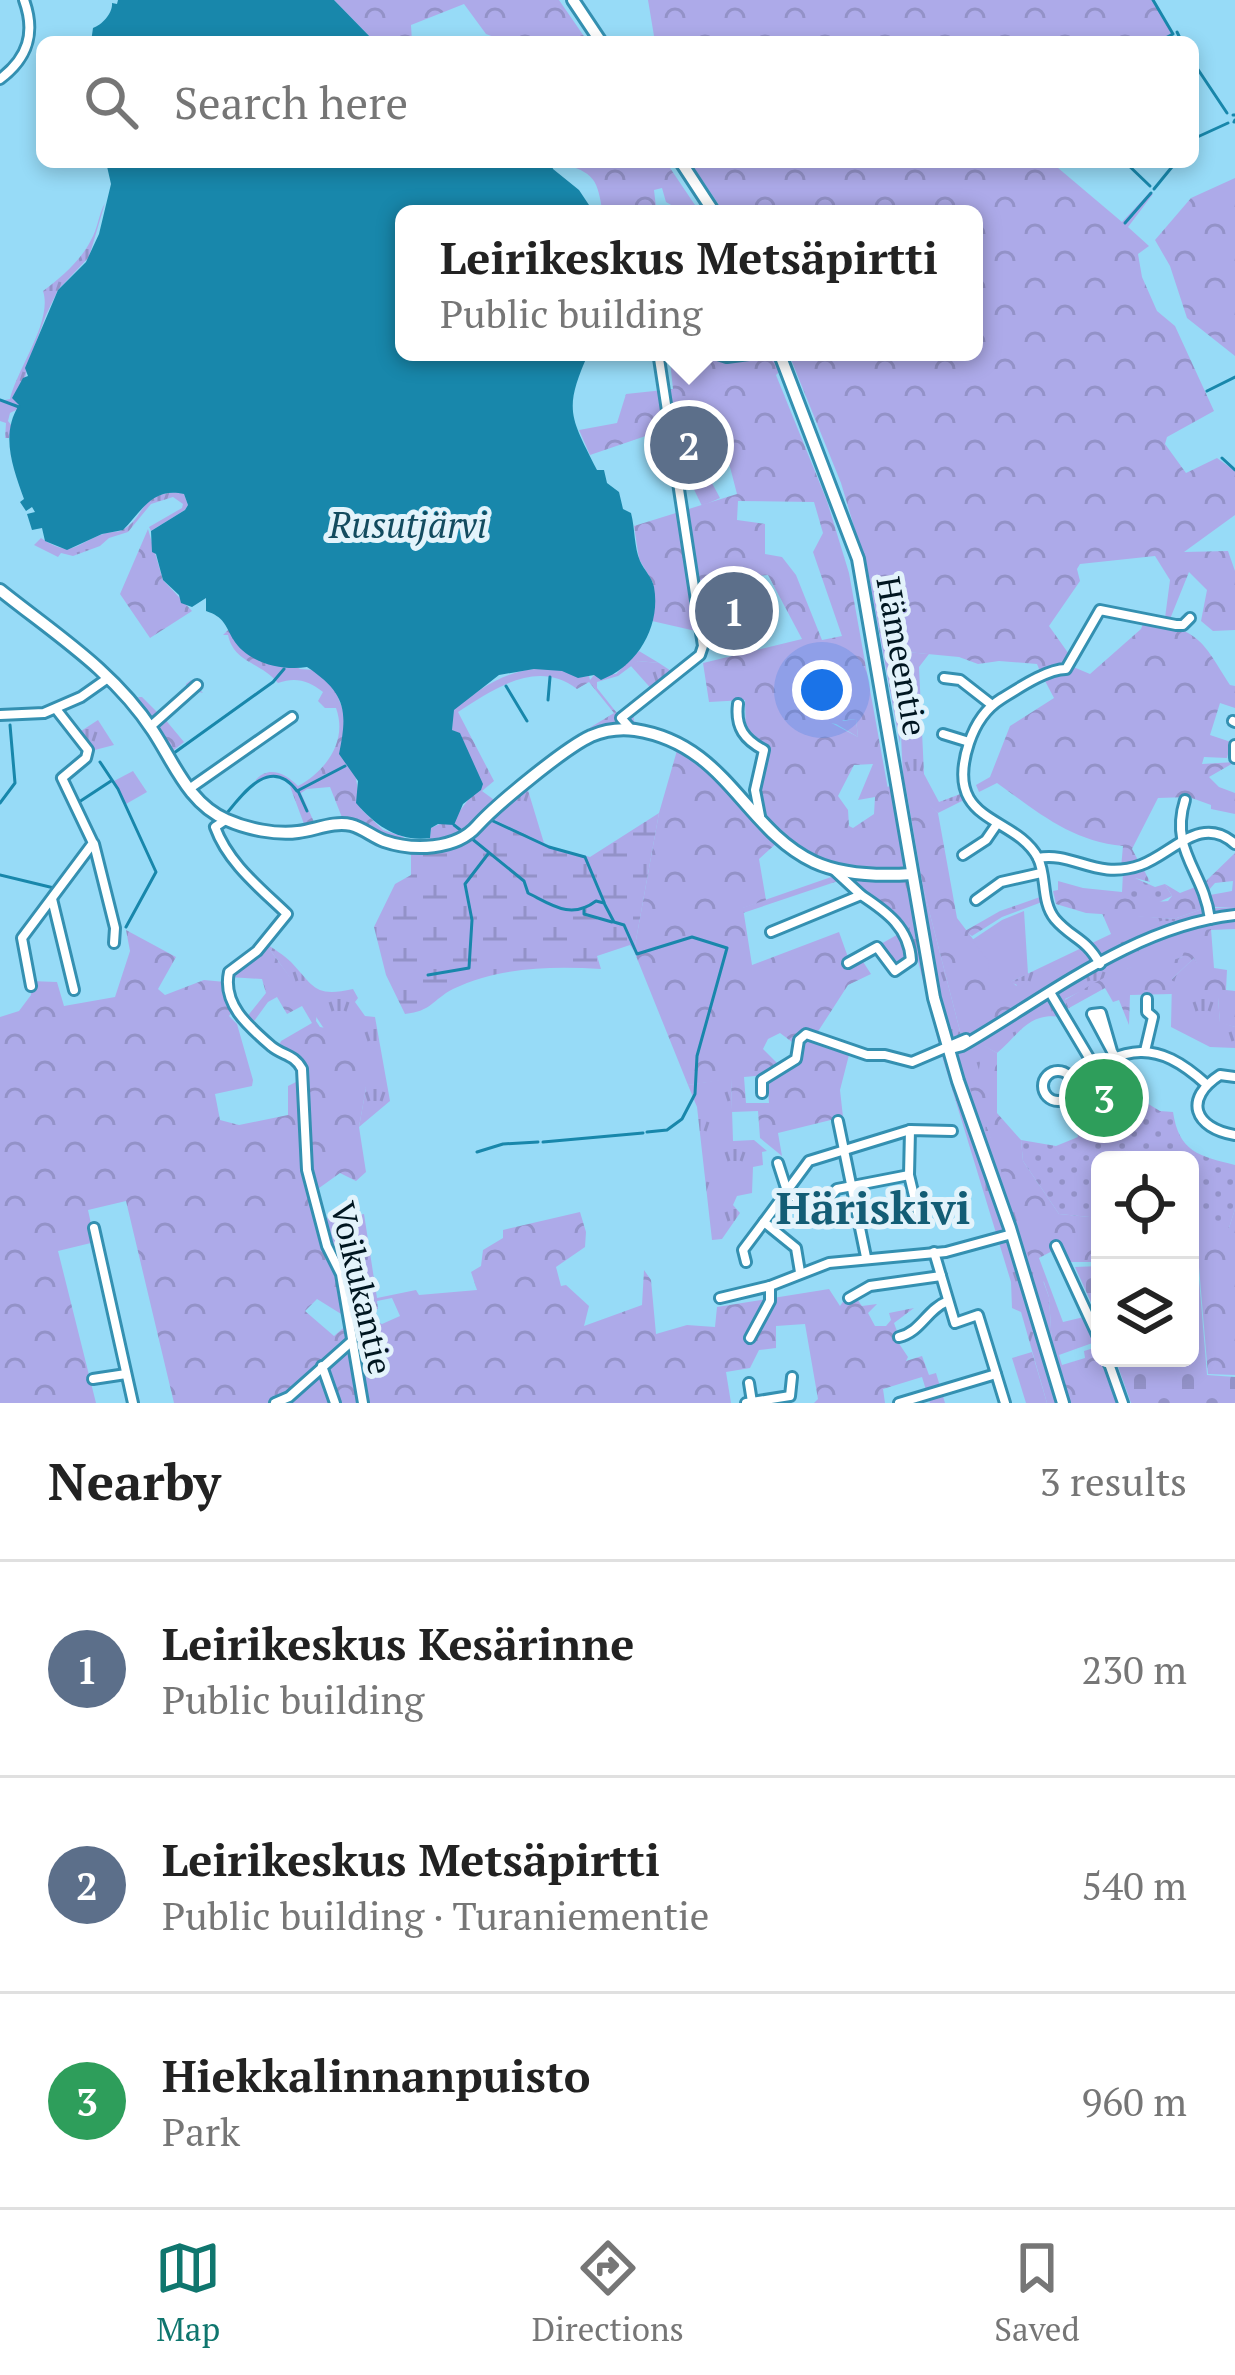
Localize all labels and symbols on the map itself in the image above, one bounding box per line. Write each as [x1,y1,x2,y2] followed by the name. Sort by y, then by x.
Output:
[650,400,728,490] pin: 2
[328,501,487,548] water label: Rusutjärvi
[695,566,773,656] pin: 1
[867,573,938,739] street label: Hämeentie
[792,660,852,720] your location
[1065,1053,1143,1143] pin: 3
[776,1177,970,1237] district label: Häriskivi
[322,1197,403,1378] street label: Voikukantie

